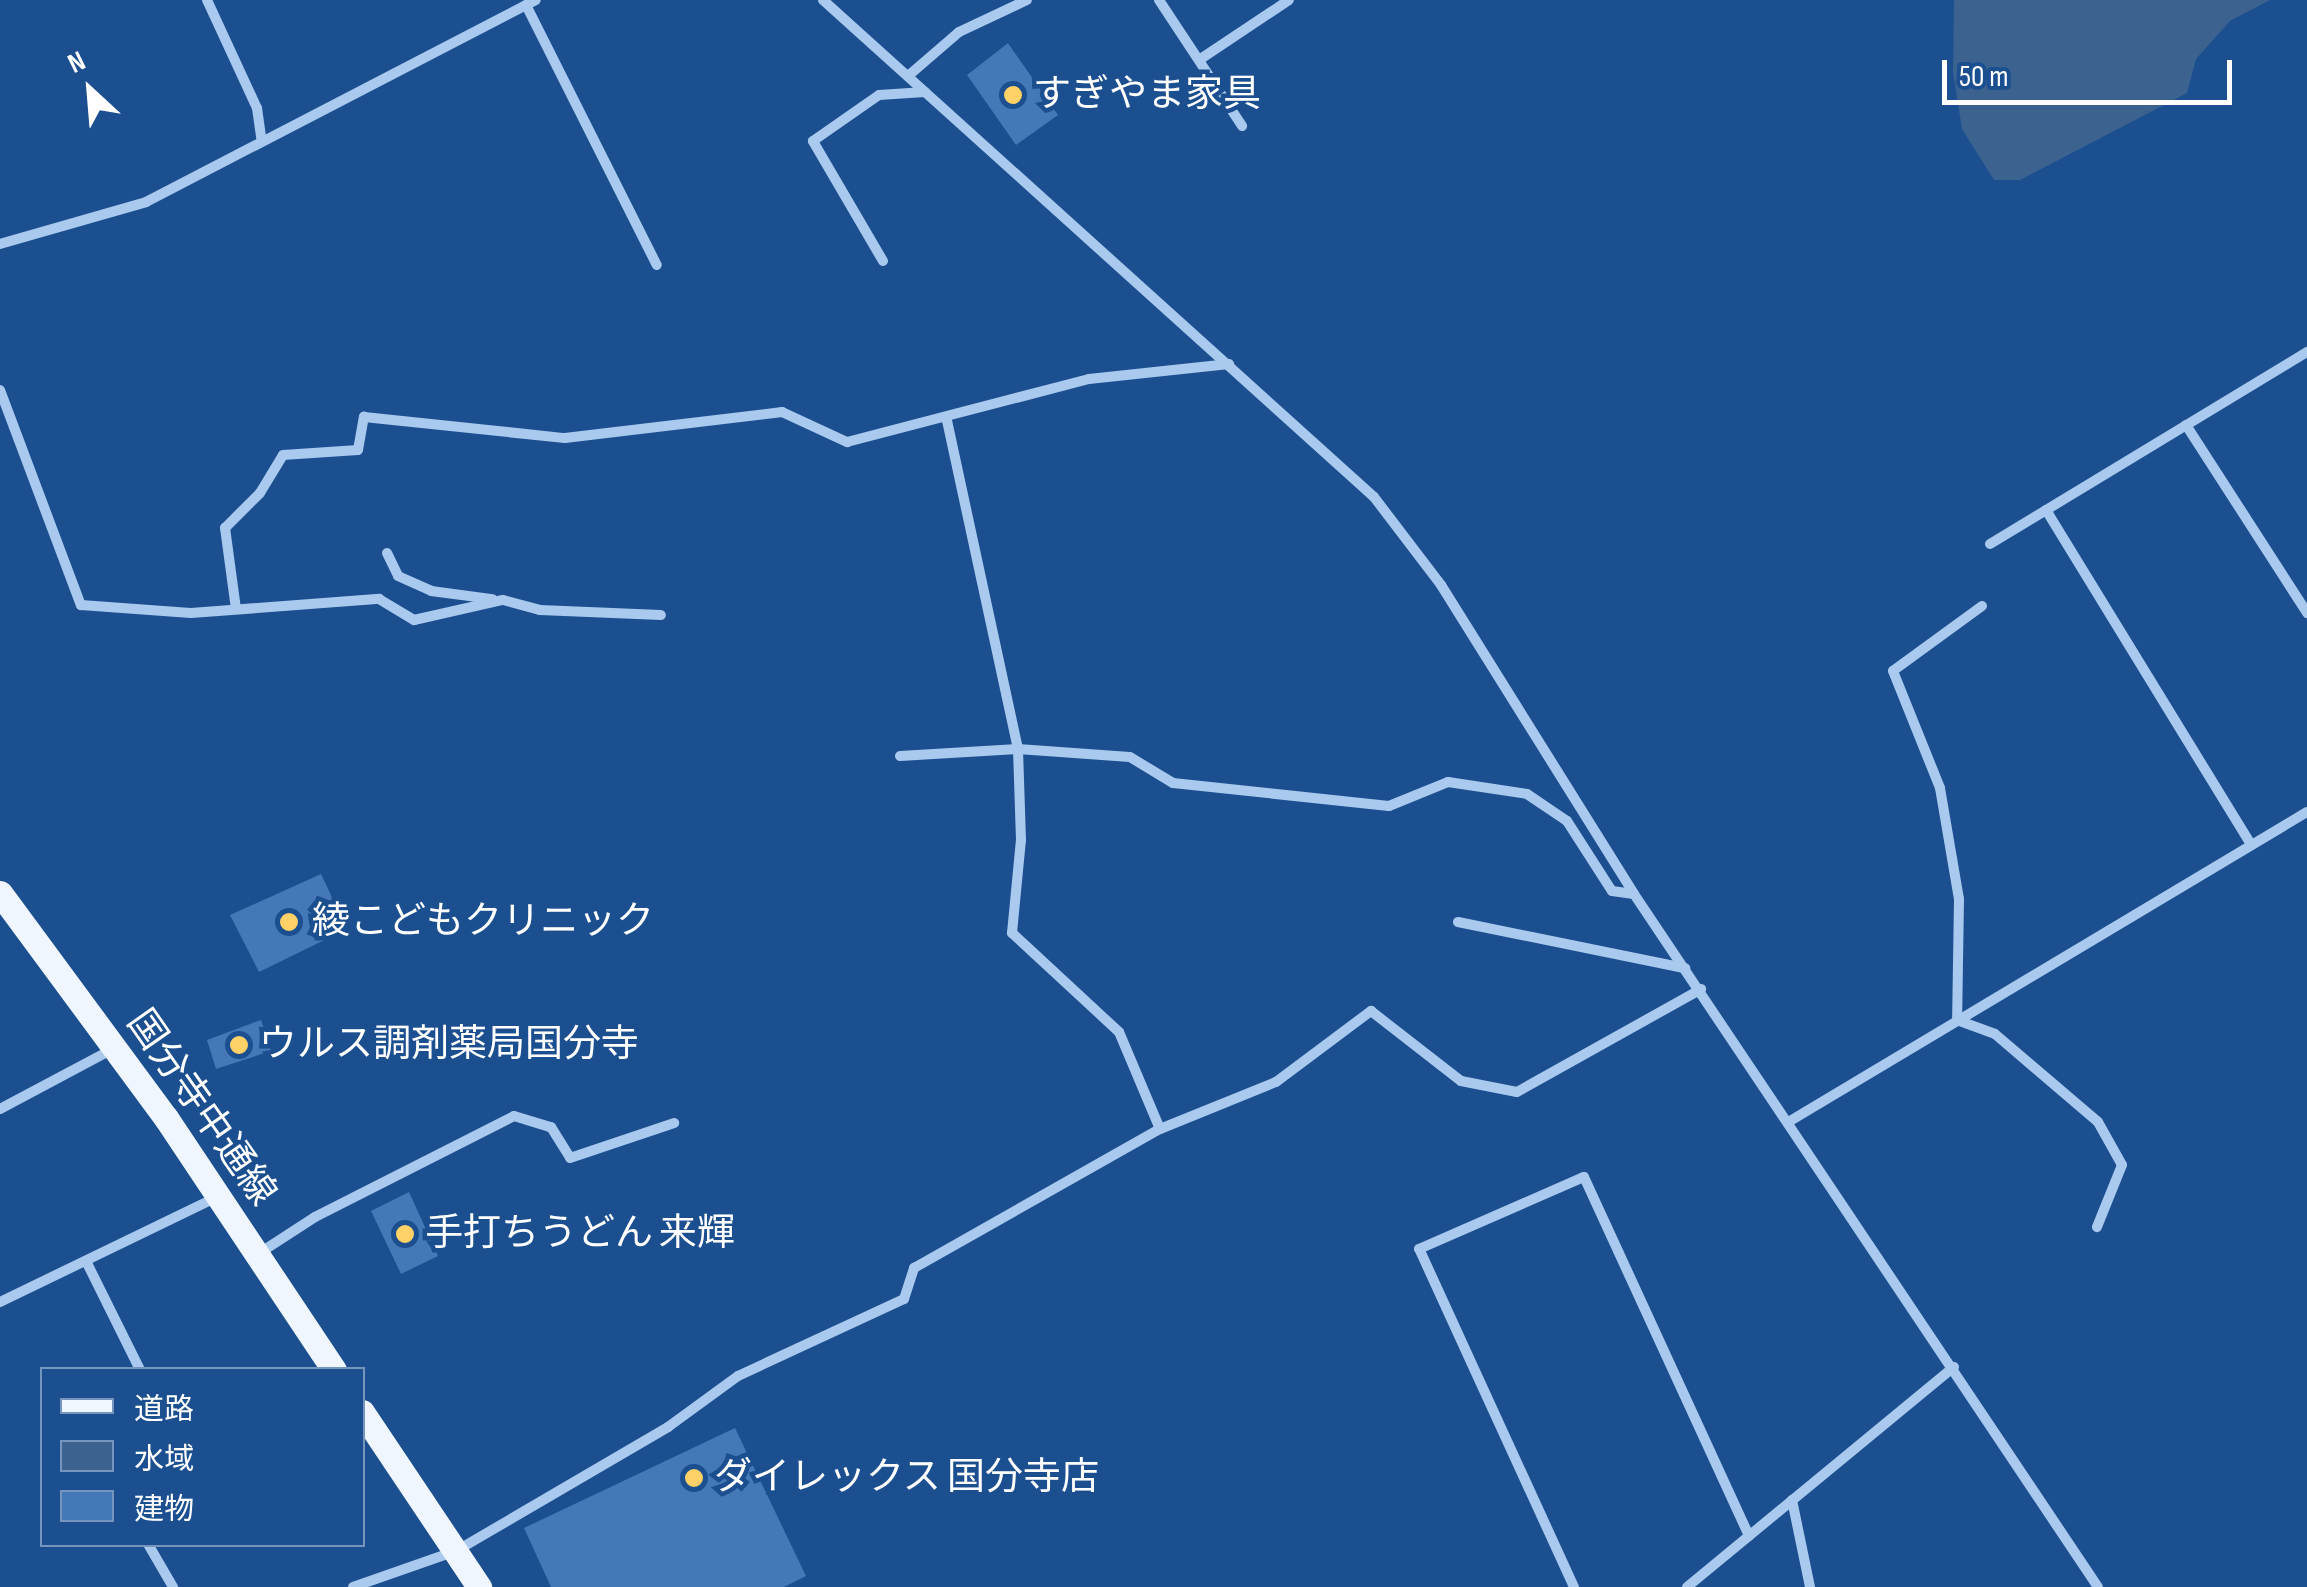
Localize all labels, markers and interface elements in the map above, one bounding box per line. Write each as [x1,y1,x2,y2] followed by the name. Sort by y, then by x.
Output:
[40,40,140,140] north arrow
[1947,40,2237,102] scale bar
[63,44,91,81] text: N
[1959,59,2008,95] text: 50 m
[1033,72,1261,118] place label: すぎやま家具
[1002,84,1024,106] marker: すぎやま家具
[312,899,654,945] place label: 綾こどもクリニック
[276,909,302,935] marker: 綾こどもクリニック
[117,1002,285,1214] street label: 国分寺中通線
[259,1022,639,1068] place label: ウルス調剤薬局国分寺
[228,1034,250,1056] marker: ウルス調剤薬局国分寺
[425,1211,735,1257] place label: 手打ちうどん 来輝
[394,1223,416,1245] marker: 手打ちうどん 来輝
[40,1367,365,1547] legend
[134,1392,194,1428] text: 道路
[134,1442,194,1478] text: 水域
[714,1455,1100,1501] place label: ダイレックス 国分寺店
[683,1467,705,1489] marker: ダイレックス 国分寺店
[134,1492,194,1528] text: 建物

